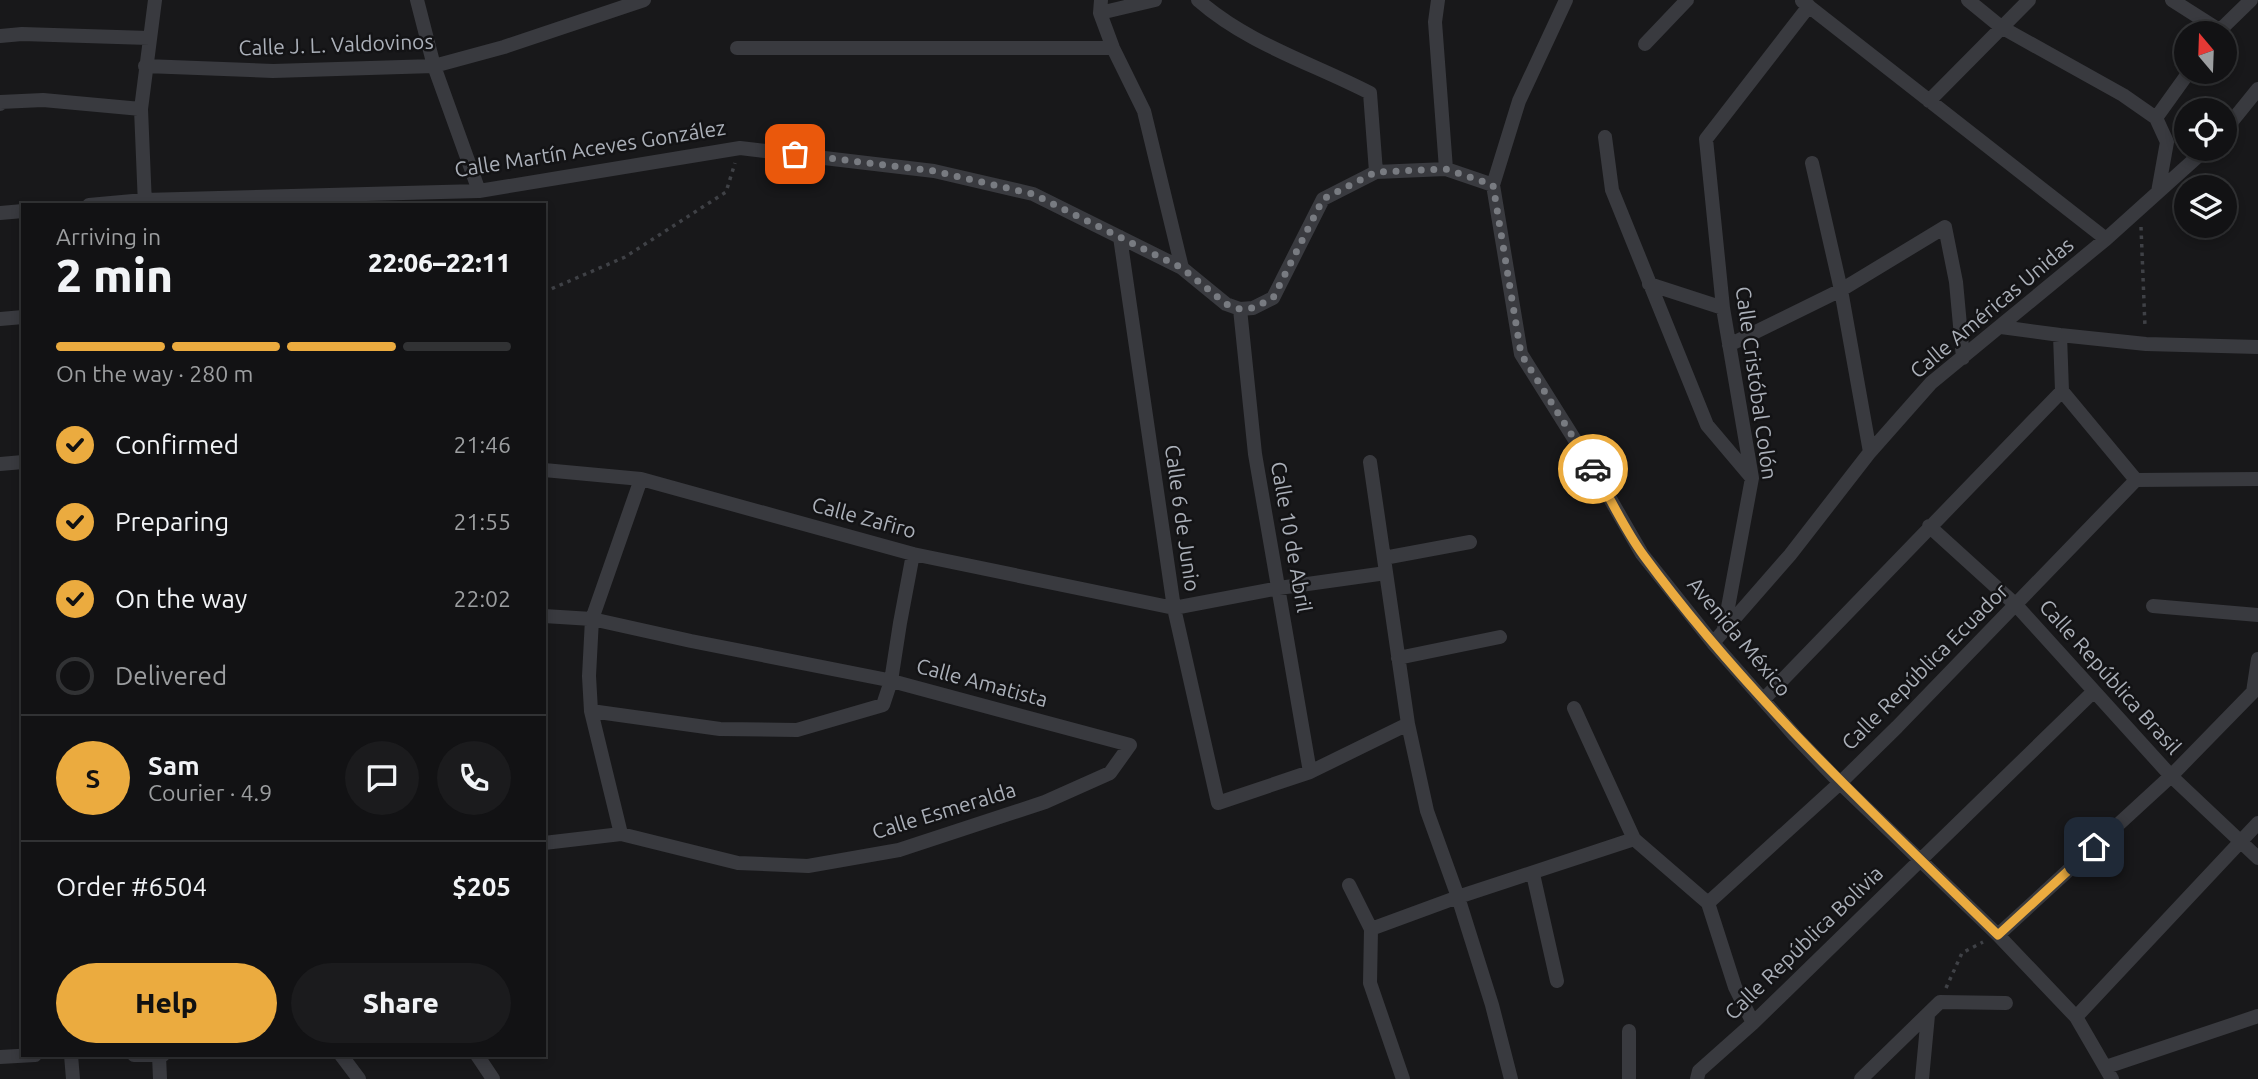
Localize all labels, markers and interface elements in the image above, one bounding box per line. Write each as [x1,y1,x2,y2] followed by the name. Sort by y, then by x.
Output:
[2174,21,2236,84] north arrow
[2174,21,2237,238] map controls
[238,29,434,59] street label: Calle J. L. Valdovinos
[2174,98,2237,161] button: locate
[453,115,727,181] street label: Calle Martín Aceves González
[765,124,825,184] pin
[776,135,814,173] icon: bag
[2174,175,2237,238] button: layers
[56,224,161,249] text: Arriving in
[1905,232,2078,382] street label: Calle Américas Unidas
[368,248,511,277] text: 22:06–22:11
[56,249,173,301] text: 2 min
[1732,285,1782,481] street label: Calle Cristóbal Colón
[56,361,253,386] text: On the way · 280 m
[56,426,94,464] icon: check
[115,430,239,459] text: Confirmed
[453,432,511,457] text: 21:46
[1558,434,1628,504] courier
[1161,443,1205,593] street label: Calle 6 de Junio
[1574,450,1612,488] icon: car
[1267,460,1317,614] street label: Calle 10 de Abril
[809,492,919,542] street label: Calle Zafiro
[56,503,94,541] icon: check
[115,507,229,536] text: Preparing
[453,509,511,534] text: 21:55
[1683,572,1796,701] street label: Avenida México
[1836,578,2012,754] street label: Calle República Ecuador
[56,580,94,618] icon: check
[115,584,247,613] text: On the way
[453,586,511,611] text: 22:02
[2035,594,2187,759] street label: Calle República Brasil
[914,653,1051,711] street label: Calle Amatista
[115,661,227,690] text: Delivered
[345,741,419,815] button: chat
[437,741,511,815] button: phone
[148,751,200,780] text: Sam
[86,764,100,793] text: S
[869,777,1018,843] street label: Calle Esmeralda
[148,780,272,805] text: Courier · 4.9
[2064,817,2124,877] pin
[2075,828,2113,866] icon: home
[1719,861,1887,1024] street label: Calle República Bolivia
[56,872,207,901] text: Order #6504
[452,872,511,901] text: $205
[56,963,277,1043] button: Help
[291,963,511,1043] button: Share

